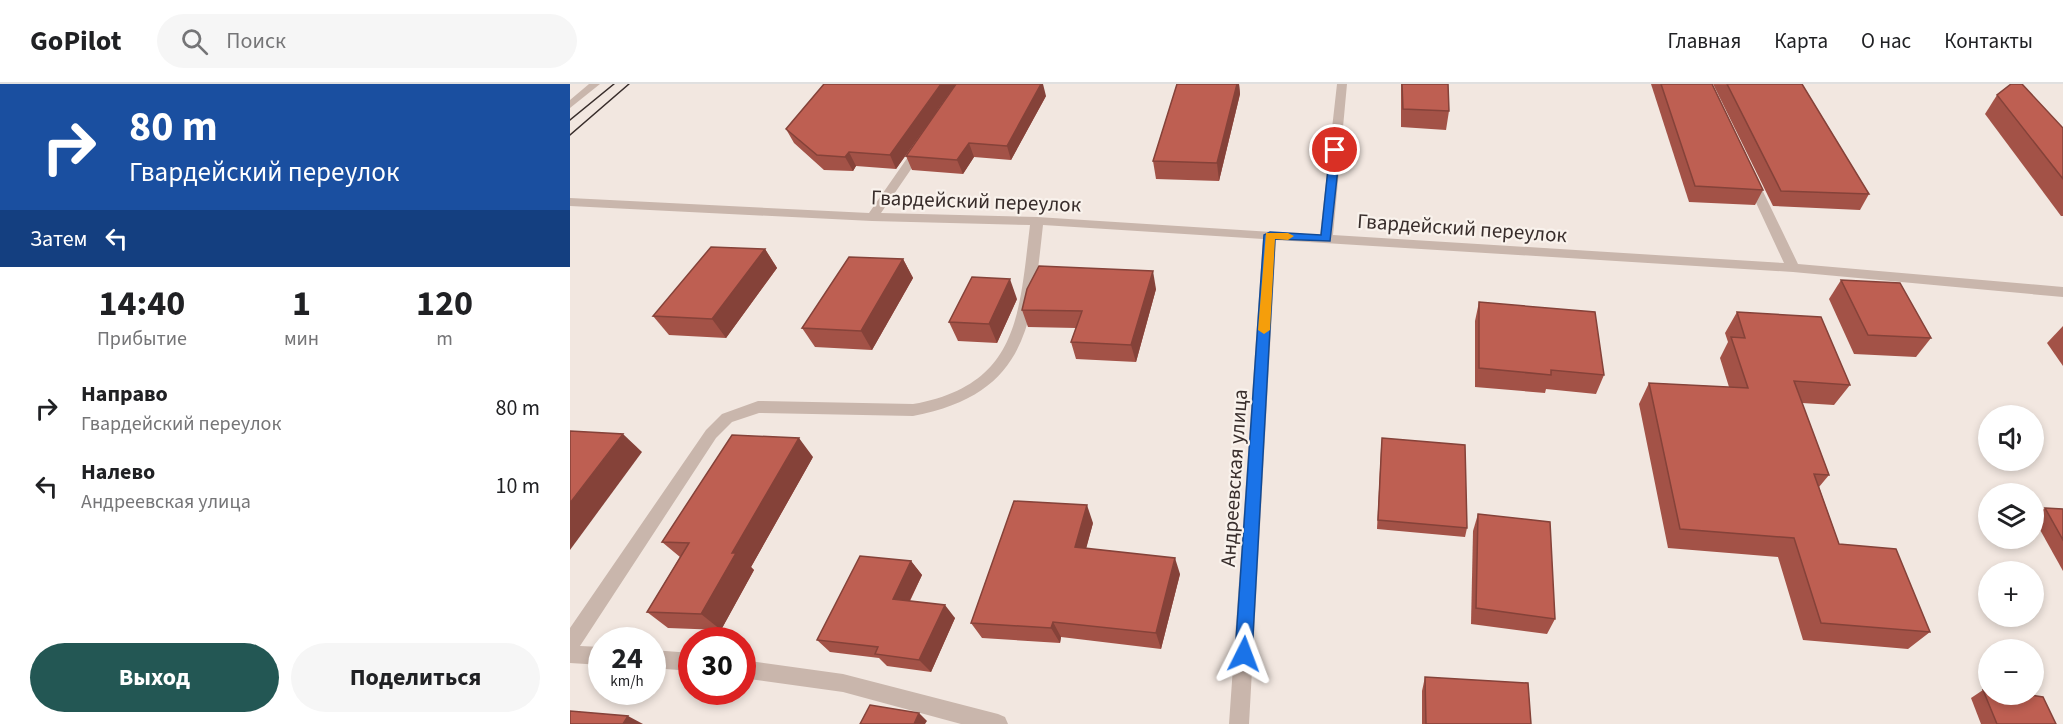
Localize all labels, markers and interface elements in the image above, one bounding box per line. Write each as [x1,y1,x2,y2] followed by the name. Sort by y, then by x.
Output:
[157,14,577,68] search box
[30,21,121,61] text: GoPilot
[178,25,211,58] icon: search
[226,25,286,57] text: Поиск
[1668,26,1741,56] text: Главная
[1774,26,1828,56] text: Карта
[1861,26,1911,56] text: О нас
[1944,26,2033,56] text: Контакты
[129,97,218,157] text: 80 m
[30,108,108,186] icon: right
[1309,124,1360,175] pin
[1318,133,1351,166] icon: arrive
[129,153,399,192] text: Гвардейский переулок
[870,182,1082,220] street label: Гвардейский переулок
[1356,206,1569,250] street label: Гвардейский переулок
[100,222,133,255] icon: left
[30,223,88,255] text: Затем
[99,278,185,329] text: 14:40
[292,278,311,329] text: 1
[416,278,473,329] text: 120
[97,325,187,353] text: Прибытие
[284,325,319,353] text: мин
[436,325,453,353] text: m
[81,378,168,410] text: Направо
[1213,388,1255,568] street label: Андреевская улица
[30,392,63,425] icon: right
[495,392,540,424] text: 80 m
[1978,405,2044,705] map controls
[1978,405,2044,471] button: sound
[81,410,281,438] text: Гвардейский переулок
[81,456,155,488] text: Налево
[30,470,63,503] icon: left
[495,470,540,502] text: 10 m
[1978,483,2044,549] button: layers
[81,488,251,516] text: Андреевская улица
[1978,561,2044,627] button: +
[1212,622,1276,686] position arrow
[678,627,756,705] speed limit sign: 30
[611,637,643,680] text: 24
[1978,639,2044,705] button: −
[30,643,279,712] button: Выход
[291,643,540,712] button: Поделиться
[610,671,644,692] text: km/h

